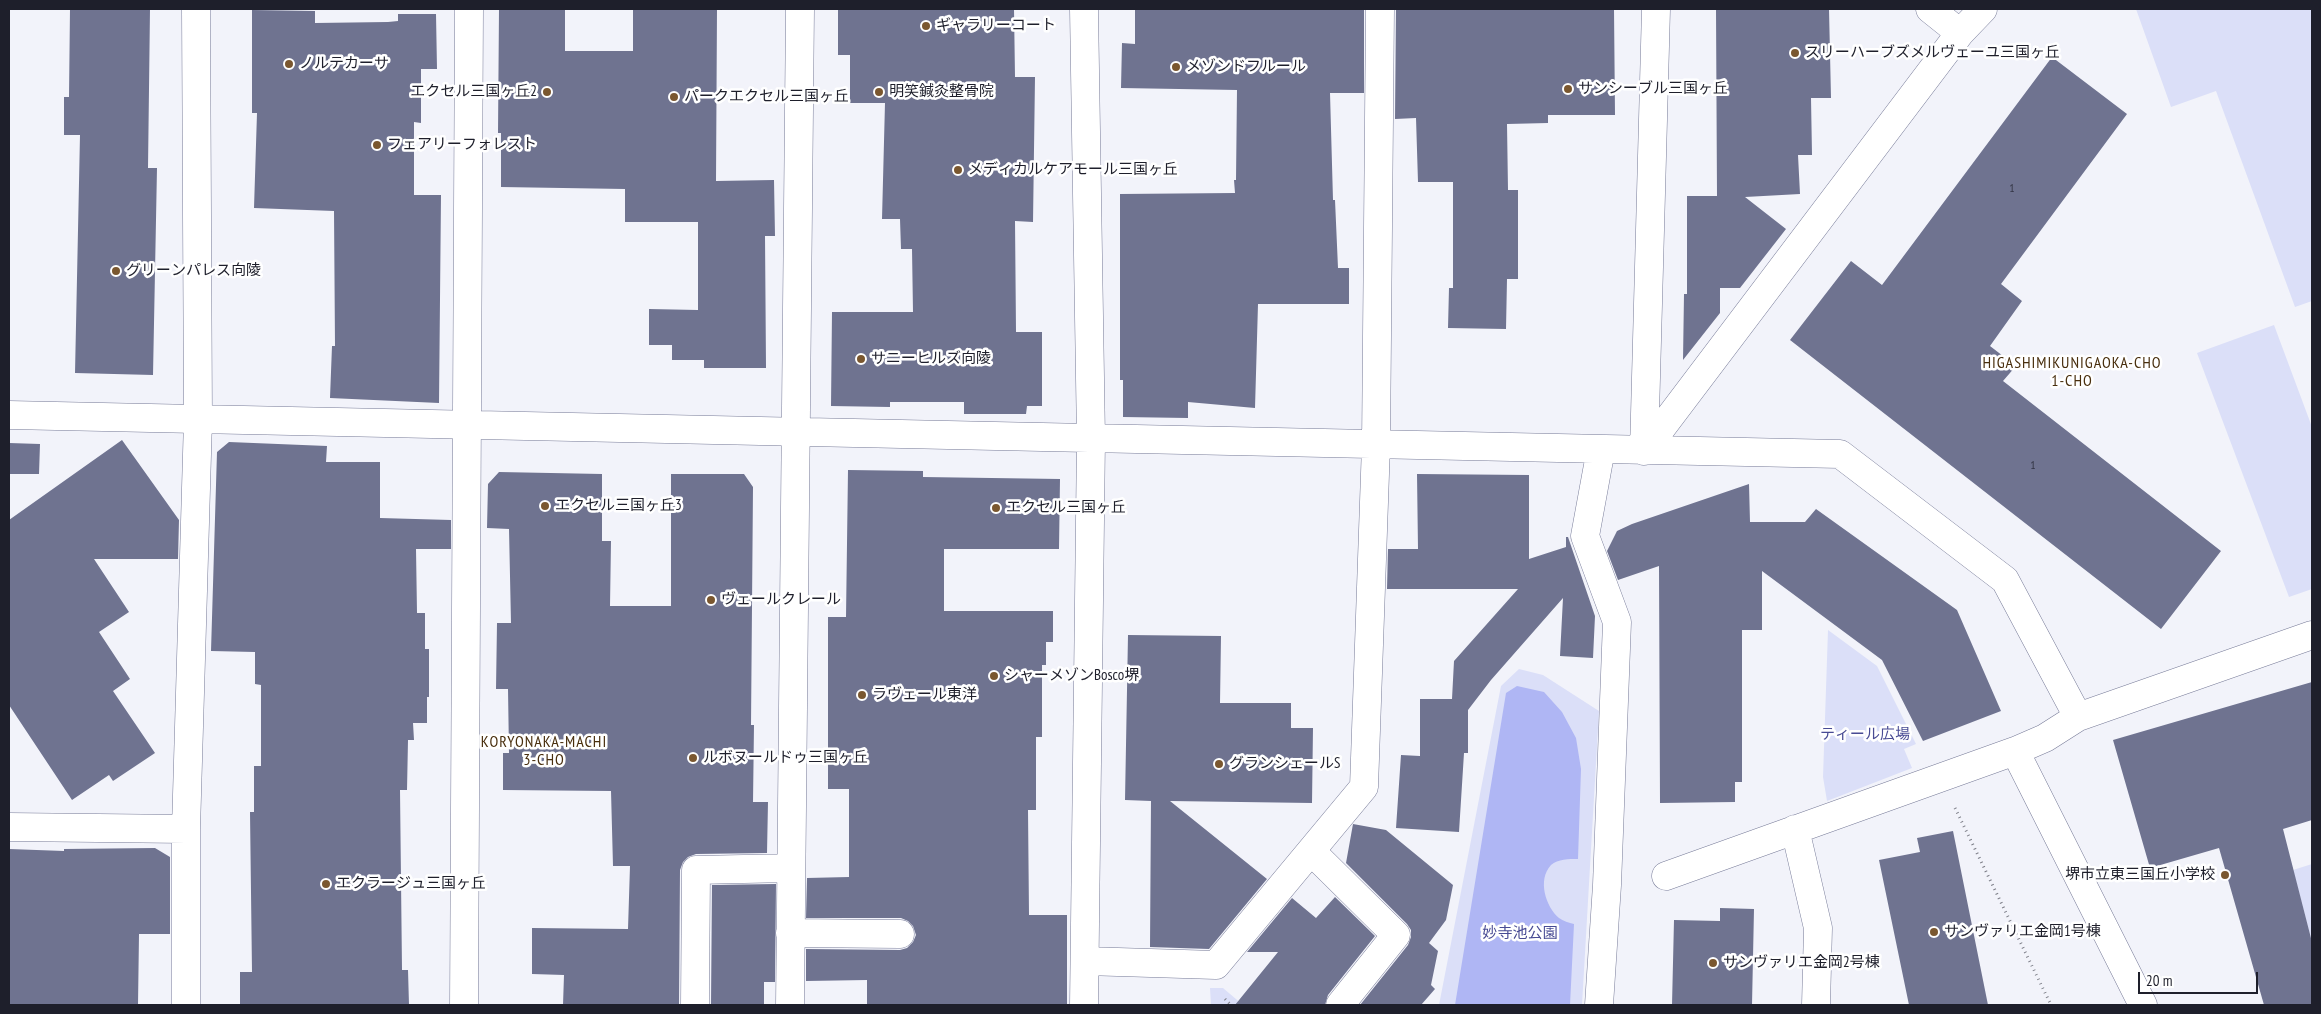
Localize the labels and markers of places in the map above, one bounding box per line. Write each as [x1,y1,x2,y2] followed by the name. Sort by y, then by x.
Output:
[936,17,1056,35] place label: ギャラリーコート
[920,20,932,32] marker: ギャラリーコート
[1805,44,2060,62] place label: スリーハーブズメルヴェーユ三国ヶ丘
[1789,47,1801,59] marker: スリーハーブズメルヴェーユ三国ヶ丘
[299,55,389,73] place label: ノルテカーサ
[283,58,295,70] marker: ノルテカーサ
[1186,58,1306,76] place label: メゾンドフルール
[1170,61,1182,73] marker: メゾンドフルール
[1578,80,1728,98] place label: サンシーブル三国ヶ丘
[410,83,537,101] place label: エクセル三国ヶ丘2
[889,83,994,101] place label: 明笑鍼灸整骨院
[1562,83,1574,95] marker: サンシーブル三国ヶ丘
[541,86,553,98] marker: エクセル三国ヶ丘2
[873,86,885,98] marker: 明笑鍼灸整骨院
[684,88,849,106] place label: パークエクセル三国ヶ丘
[668,91,680,103] marker: パークエクセル三国ヶ丘
[387,136,537,154] place label: フェアリーフォレスト
[371,139,383,151] marker: フェアリーフォレスト
[968,161,1178,179] place label: メディカルケアモール三国ヶ丘
[952,164,964,176] marker: メディカルケアモール三国ヶ丘
[126,262,261,280] place label: グリーンパレス向陵
[110,265,122,277] marker: グリーンパレス向陵
[871,350,991,368] place label: サニーヒルズ向陵
[855,353,867,365] marker: サニーヒルズ向陵
[555,497,682,515] place label: エクセル三国ヶ丘3
[1006,499,1126,517] place label: エクセル三国ヶ丘
[539,500,551,512] marker: エクセル三国ヶ丘3
[990,502,1002,514] marker: エクセル三国ヶ丘
[721,591,841,609] place label: ヴェールクレール
[705,594,717,606] marker: ヴェールクレール
[1004,667,1139,685] place label: シャーメゾンBosco堺
[988,670,1000,682] marker: シャーメゾンBosco堺
[872,686,977,704] place label: ラヴェール東洋
[856,689,868,701] marker: ラヴェール東洋
[703,749,868,767] place label: ルボヌールドゥ三国ヶ丘
[687,752,699,764] marker: ルボヌールドゥ三国ヶ丘
[1229,755,1340,773] place label: グランシェールS
[1213,758,1225,770] marker: グランシェールS
[2065,866,2215,884] place label: 堺市立東三国丘小学校
[2219,869,2231,881] marker: 堺市立東三国丘小学校
[336,875,486,893] place label: エクラージュ三国ヶ丘
[320,878,332,890] marker: エクラージュ三国ヶ丘
[1944,923,2101,941] place label: サンヴァリエ金岡1号棟
[1928,926,1940,938] marker: サンヴァリエ金岡1号棟
[1723,954,1880,972] place label: サンヴァリエ金岡2号棟
[1707,957,1719,969] marker: サンヴァリエ金岡2号棟

